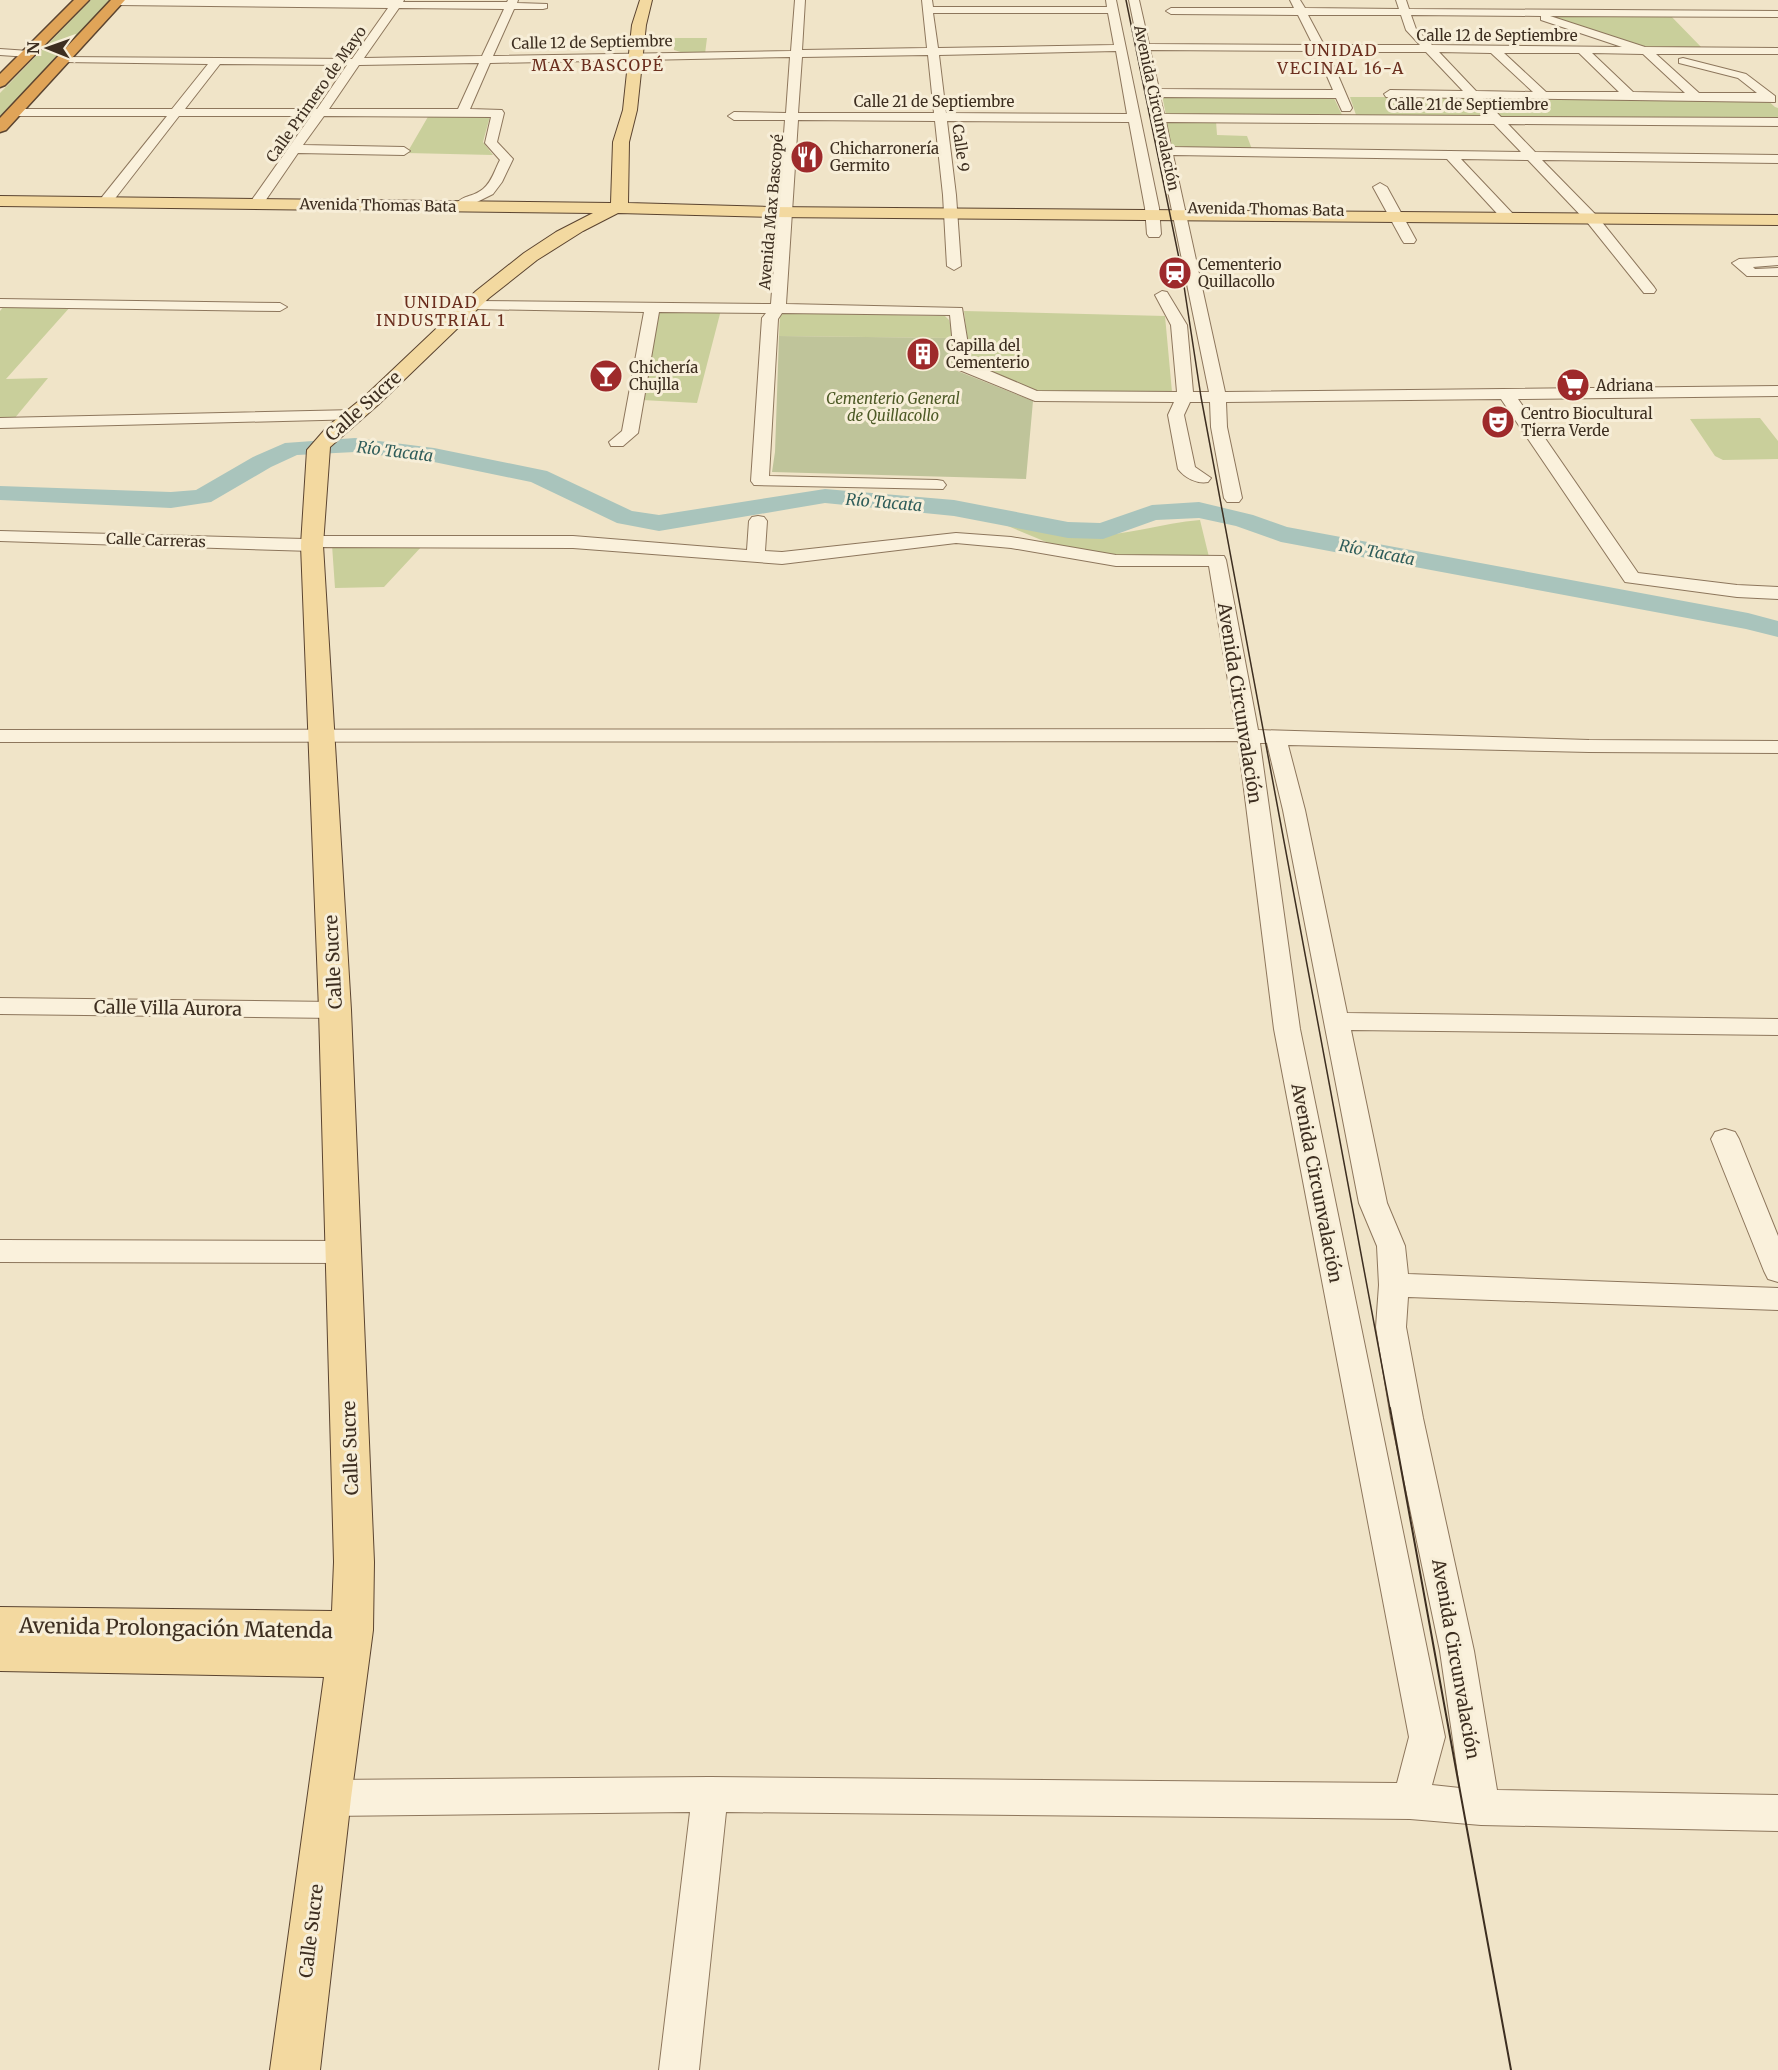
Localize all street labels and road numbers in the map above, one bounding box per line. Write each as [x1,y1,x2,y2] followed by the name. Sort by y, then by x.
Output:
[262,22,370,166] street label: Calle Primero de Mayo
[1130,22,1184,193] street label: Avenida Circunvalación
[1417,26,1578,45] street label: Calle 12 de Septiembre
[511,31,673,53] street label: Calle 12 de Septiembre
[854,92,1014,111] street label: Calle 21 de Septiembre
[1388,95,1548,114] street label: Calle 21 de Septiembre
[948,123,974,173] street label: Calle 9
[755,133,787,292] street label: Avenida Max Bascopé
[298,194,457,216] street label: Avenida Thomas Bata
[1186,198,1345,220] street label: Avenida Thomas Bata
[320,366,406,446] street label: Calle Sucre
[106,529,206,551] street label: Calle Carreras
[1213,600,1267,805] street label: Avenida Circunvalación
[319,914,347,1010] street label: Calle Sucre
[94,995,243,1021] street label: Calle Villa Aurora
[1286,1080,1348,1285] street label: Avenida Circunvalación
[337,1400,363,1496] street label: Calle Sucre
[1427,1556,1485,1761] street label: Avenida Circunvalación
[18,1612,333,1644] street label: Avenida Prolongación Matenda
[294,1883,328,1979] street label: Calle Sucre

